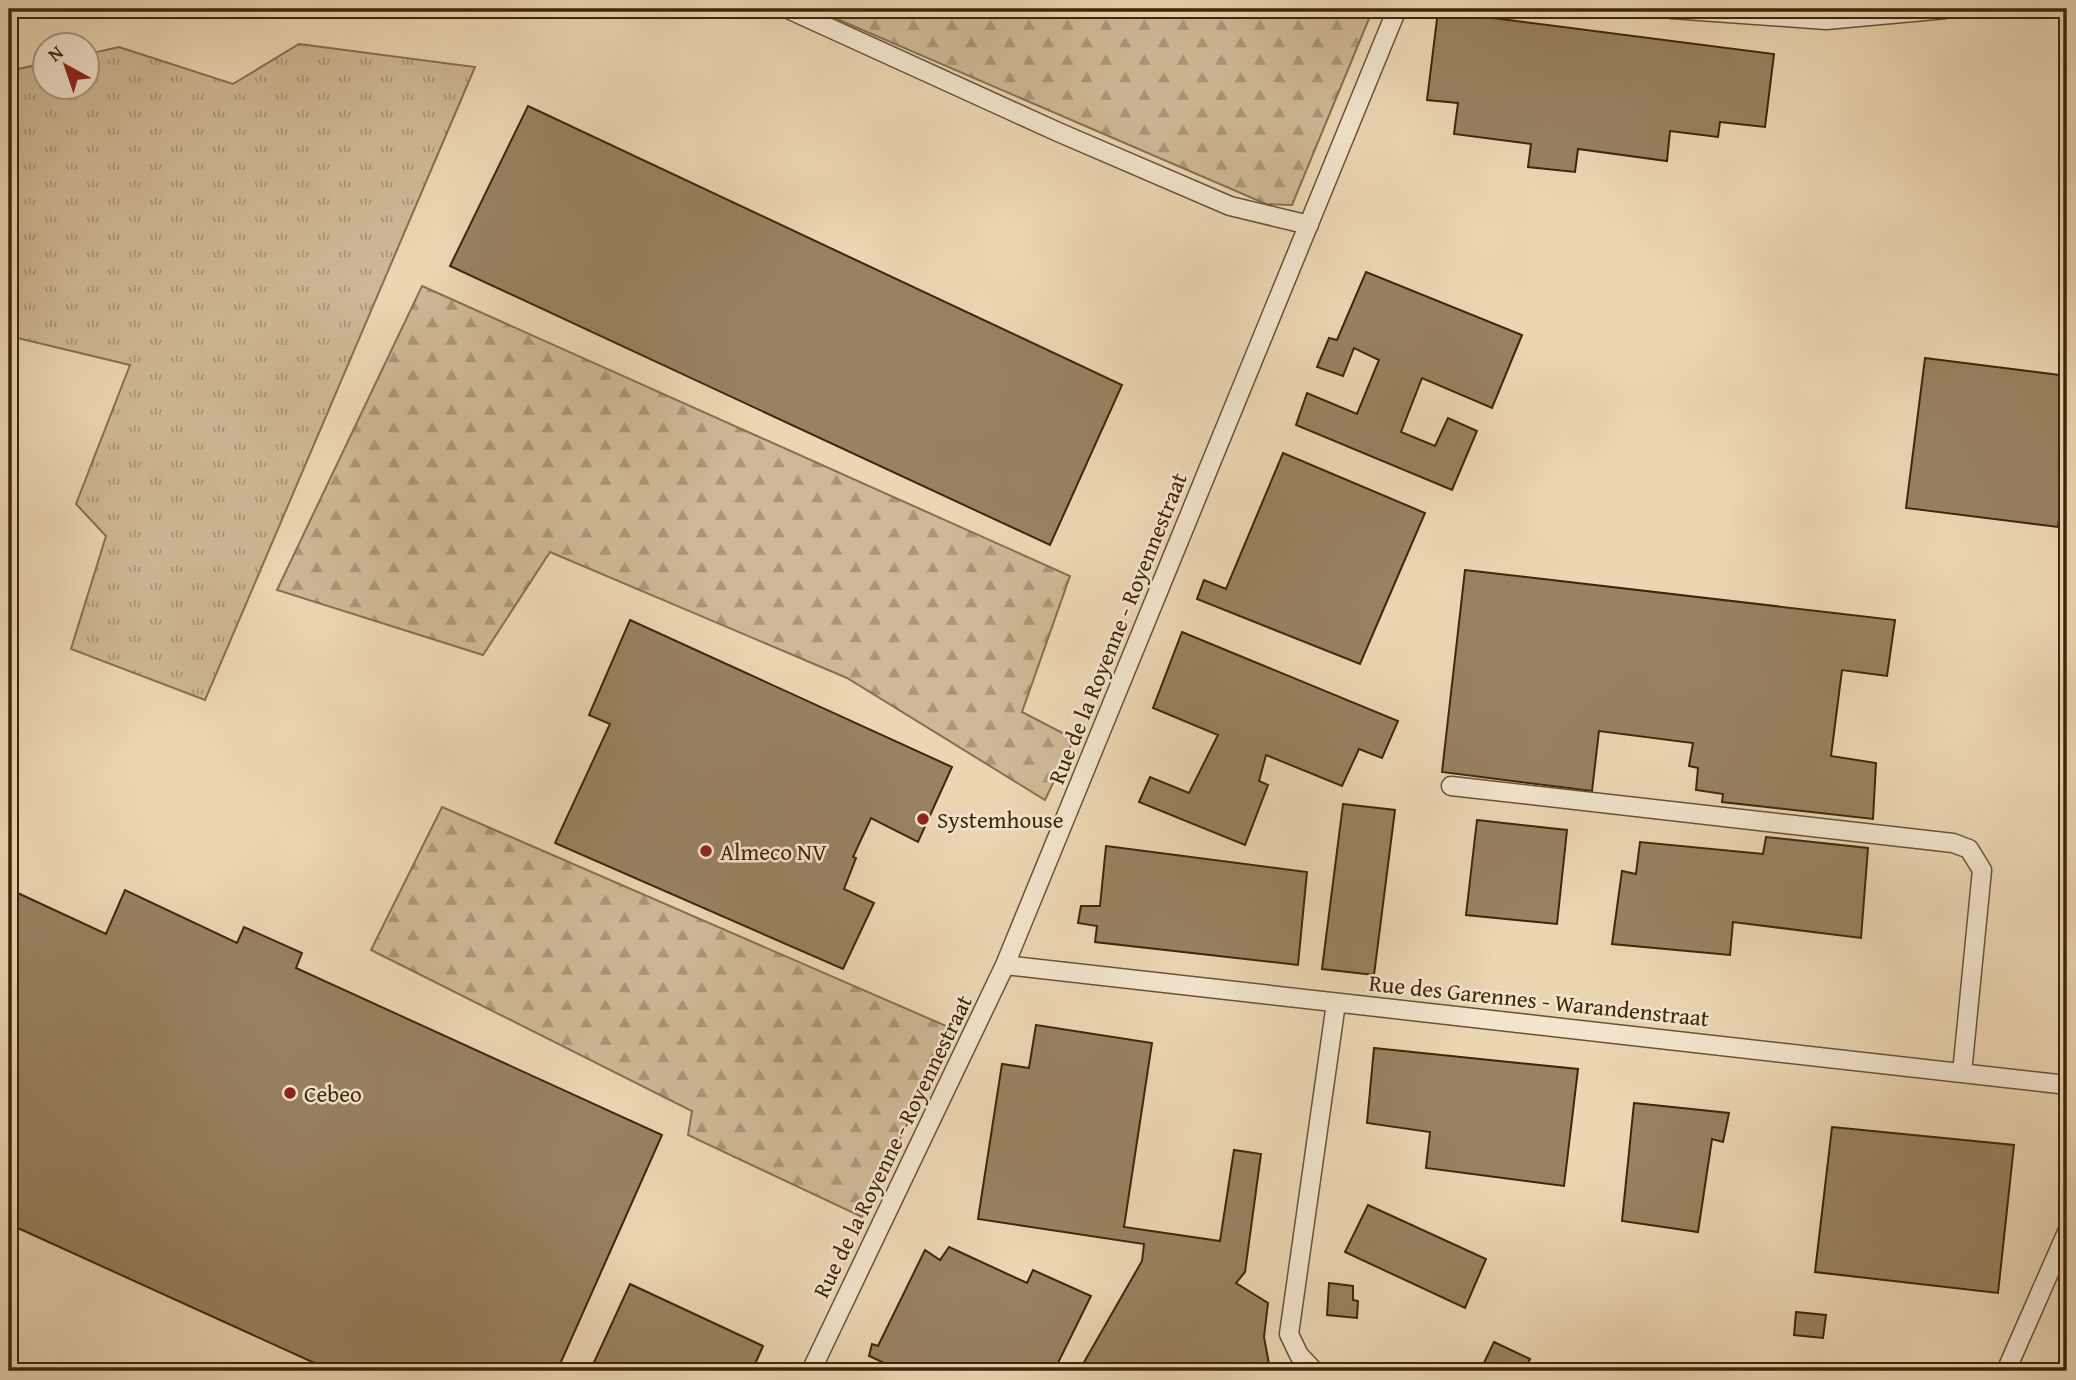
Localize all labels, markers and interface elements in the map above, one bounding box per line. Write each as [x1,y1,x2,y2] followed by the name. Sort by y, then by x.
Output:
[32,32,102,102] north arrow
[41,38,69,68] text: N
[1039,467,1195,789] street label: Rue de la Royenne - Royennestraat
[937,803,1064,836] place label: Systemhouse
[915,811,931,827] marker: Systemhouse
[720,835,827,868] place label: Almeco NV
[698,843,714,859] marker: Almeco NV
[1367,966,1711,1034] street label: Rue des Garennes - Warandenstraat
[804,989,980,1303] street label: Rue de la Royenne - Royennestraat
[304,1077,362,1110] place label: Cebeo
[282,1085,298,1101] marker: Cebeo

